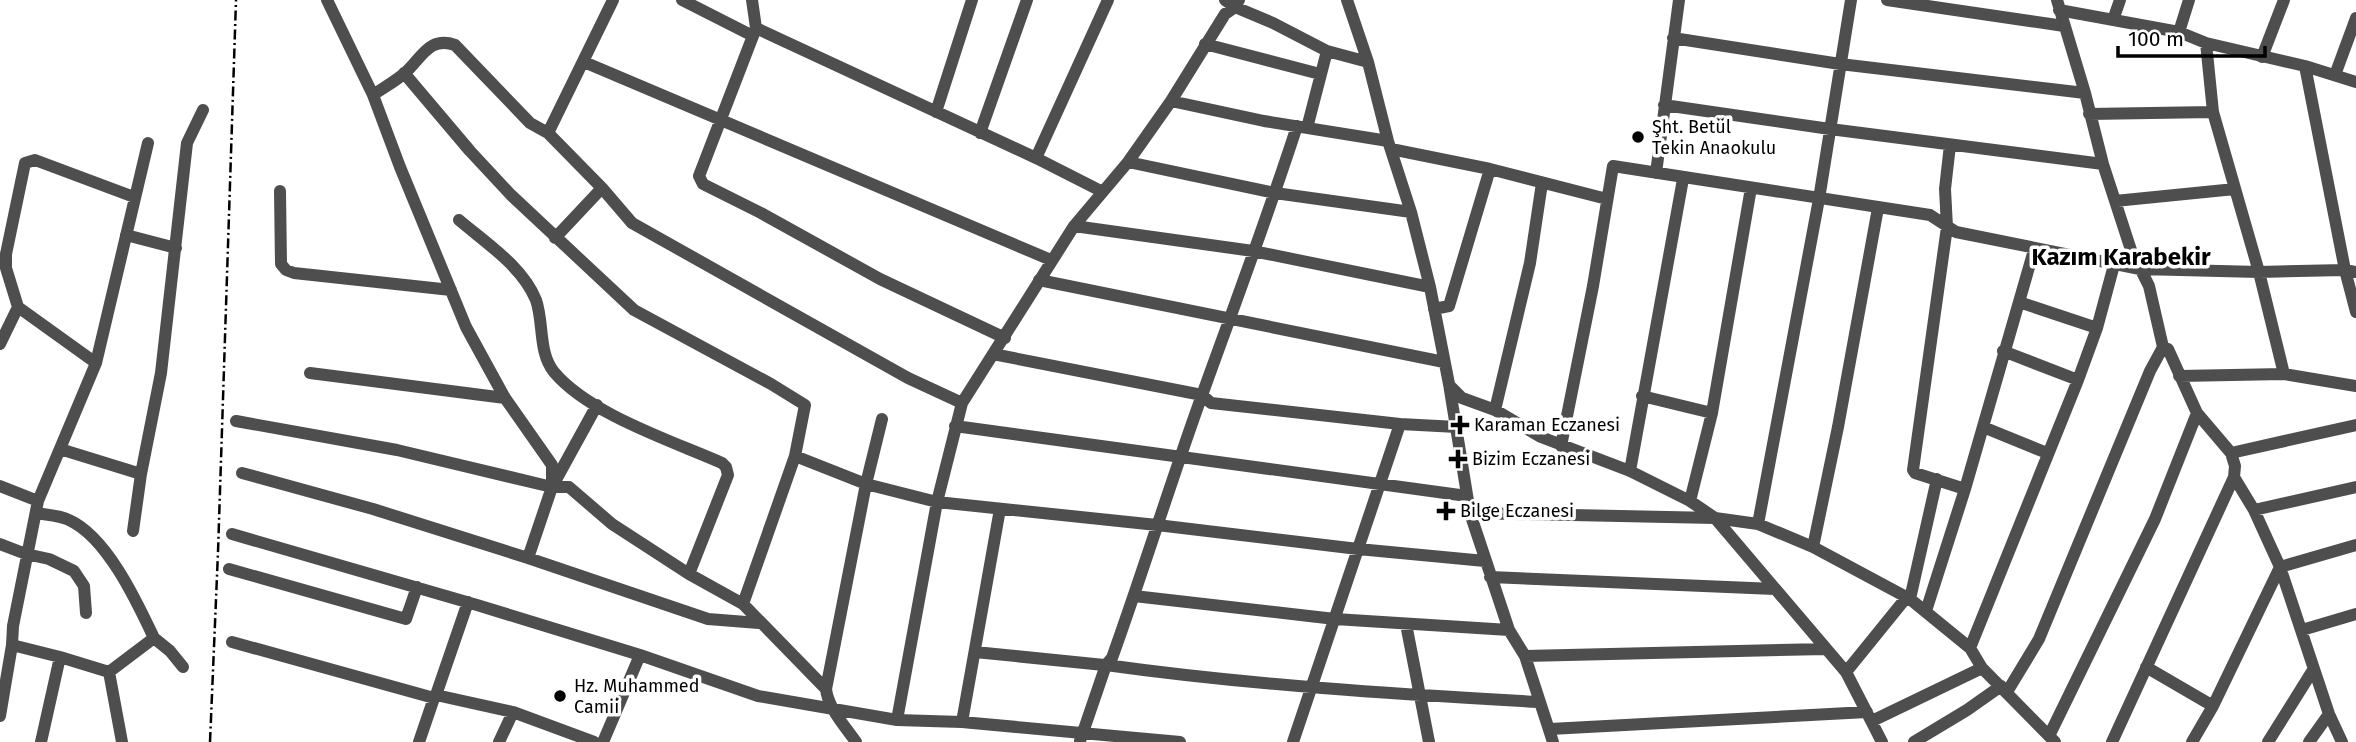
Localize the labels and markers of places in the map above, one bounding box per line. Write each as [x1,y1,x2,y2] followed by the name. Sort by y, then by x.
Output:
[1652,116,1776,159] place label: Şht. Betül Tekin Anaokulu
[1630,129,1646,145] marker: Şht. Betül Tekin Anaokulu
[1474,414,1620,436] place label: Karaman Eczanesi
[1452,417,1468,433] marker: Karaman Eczanesi
[1472,448,1590,470] place label: Bizim Eczanesi
[1450,451,1466,467] marker: Bizim Eczanesi
[1460,500,1574,522] place label: Bilge Eczanesi
[1438,503,1454,519] marker: Bilge Eczanesi
[574,675,699,718] place label: Hz. Muhammed Camii
[552,688,568,704] marker: Hz. Muhammed Camii

